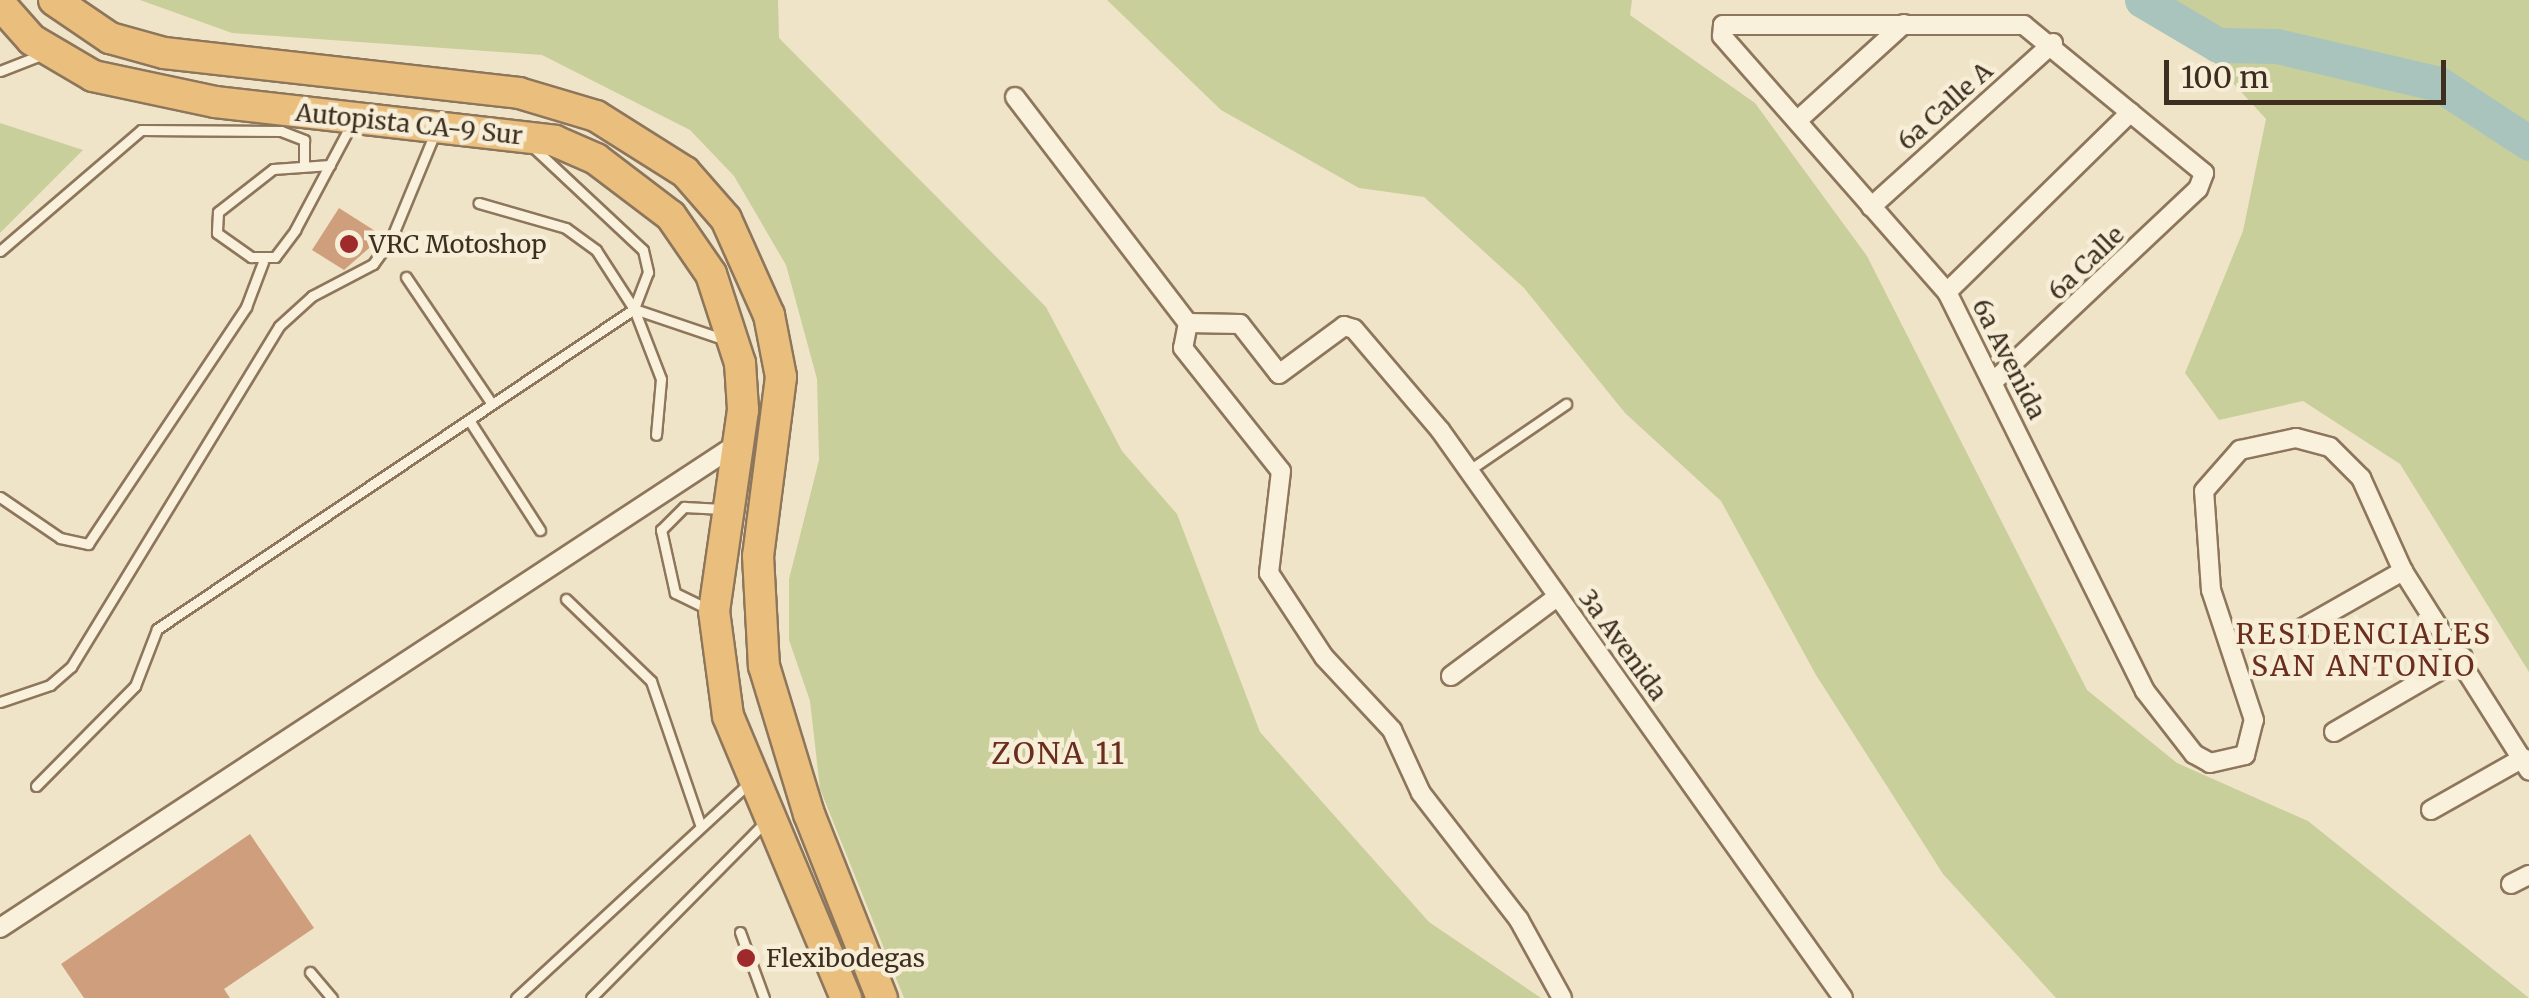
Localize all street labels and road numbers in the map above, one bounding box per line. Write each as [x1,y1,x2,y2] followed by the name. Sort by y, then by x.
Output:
[1891,56,1999,156] street label: 6a Calle A
[294,97,524,151] street label: Autopista CA-9 Sur
[2042,220,2130,306] street label: 6a Calle
[1966,294,2052,424] street label: 6a Avenida
[1573,584,1673,706] street label: 3a Avenida

